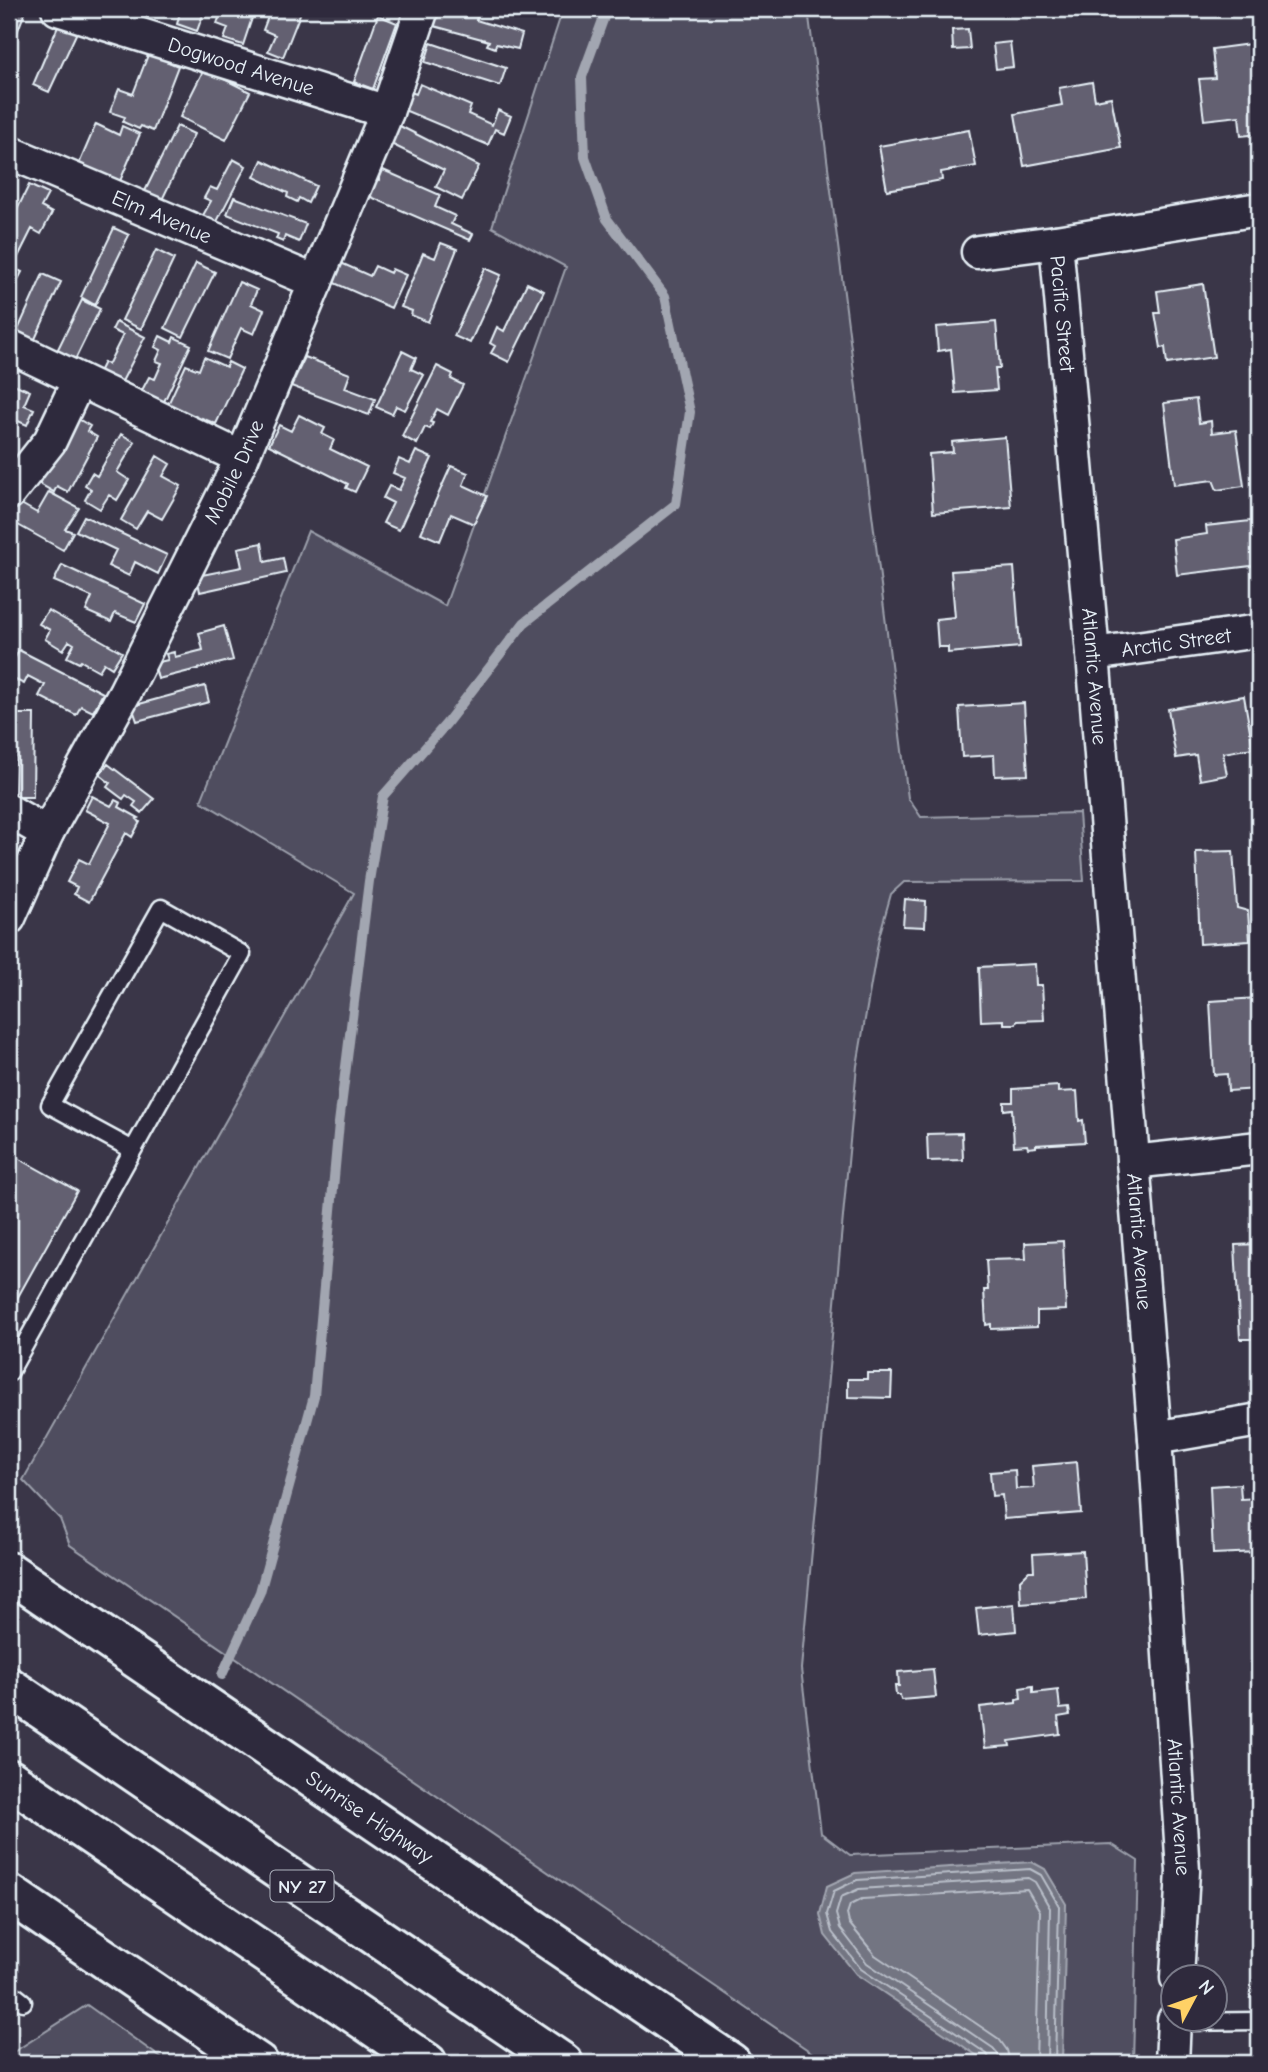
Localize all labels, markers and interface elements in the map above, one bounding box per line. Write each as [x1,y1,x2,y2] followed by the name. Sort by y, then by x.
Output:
[165,32,317,101] street label: Dogwood Avenue
[109,185,215,248] street label: Elm Avenue
[1045,254,1080,374] street label: Pacific Street
[199,416,269,528] street label: Mobile Drive
[1077,607,1112,746] street label: Atlantic Avenue
[1120,623,1234,662] street label: Arctic Street
[1122,1172,1157,1311] street label: Atlantic Avenue
[1162,1738,1195,1876] street label: Atlantic Avenue
[302,1766,438,1869] street label: Sunrise Highway
[270,1870,334,1902] road number: NY 27
[1160,1964,1230,2034] north arrow
[1194,1976,1218,1999] text: N

